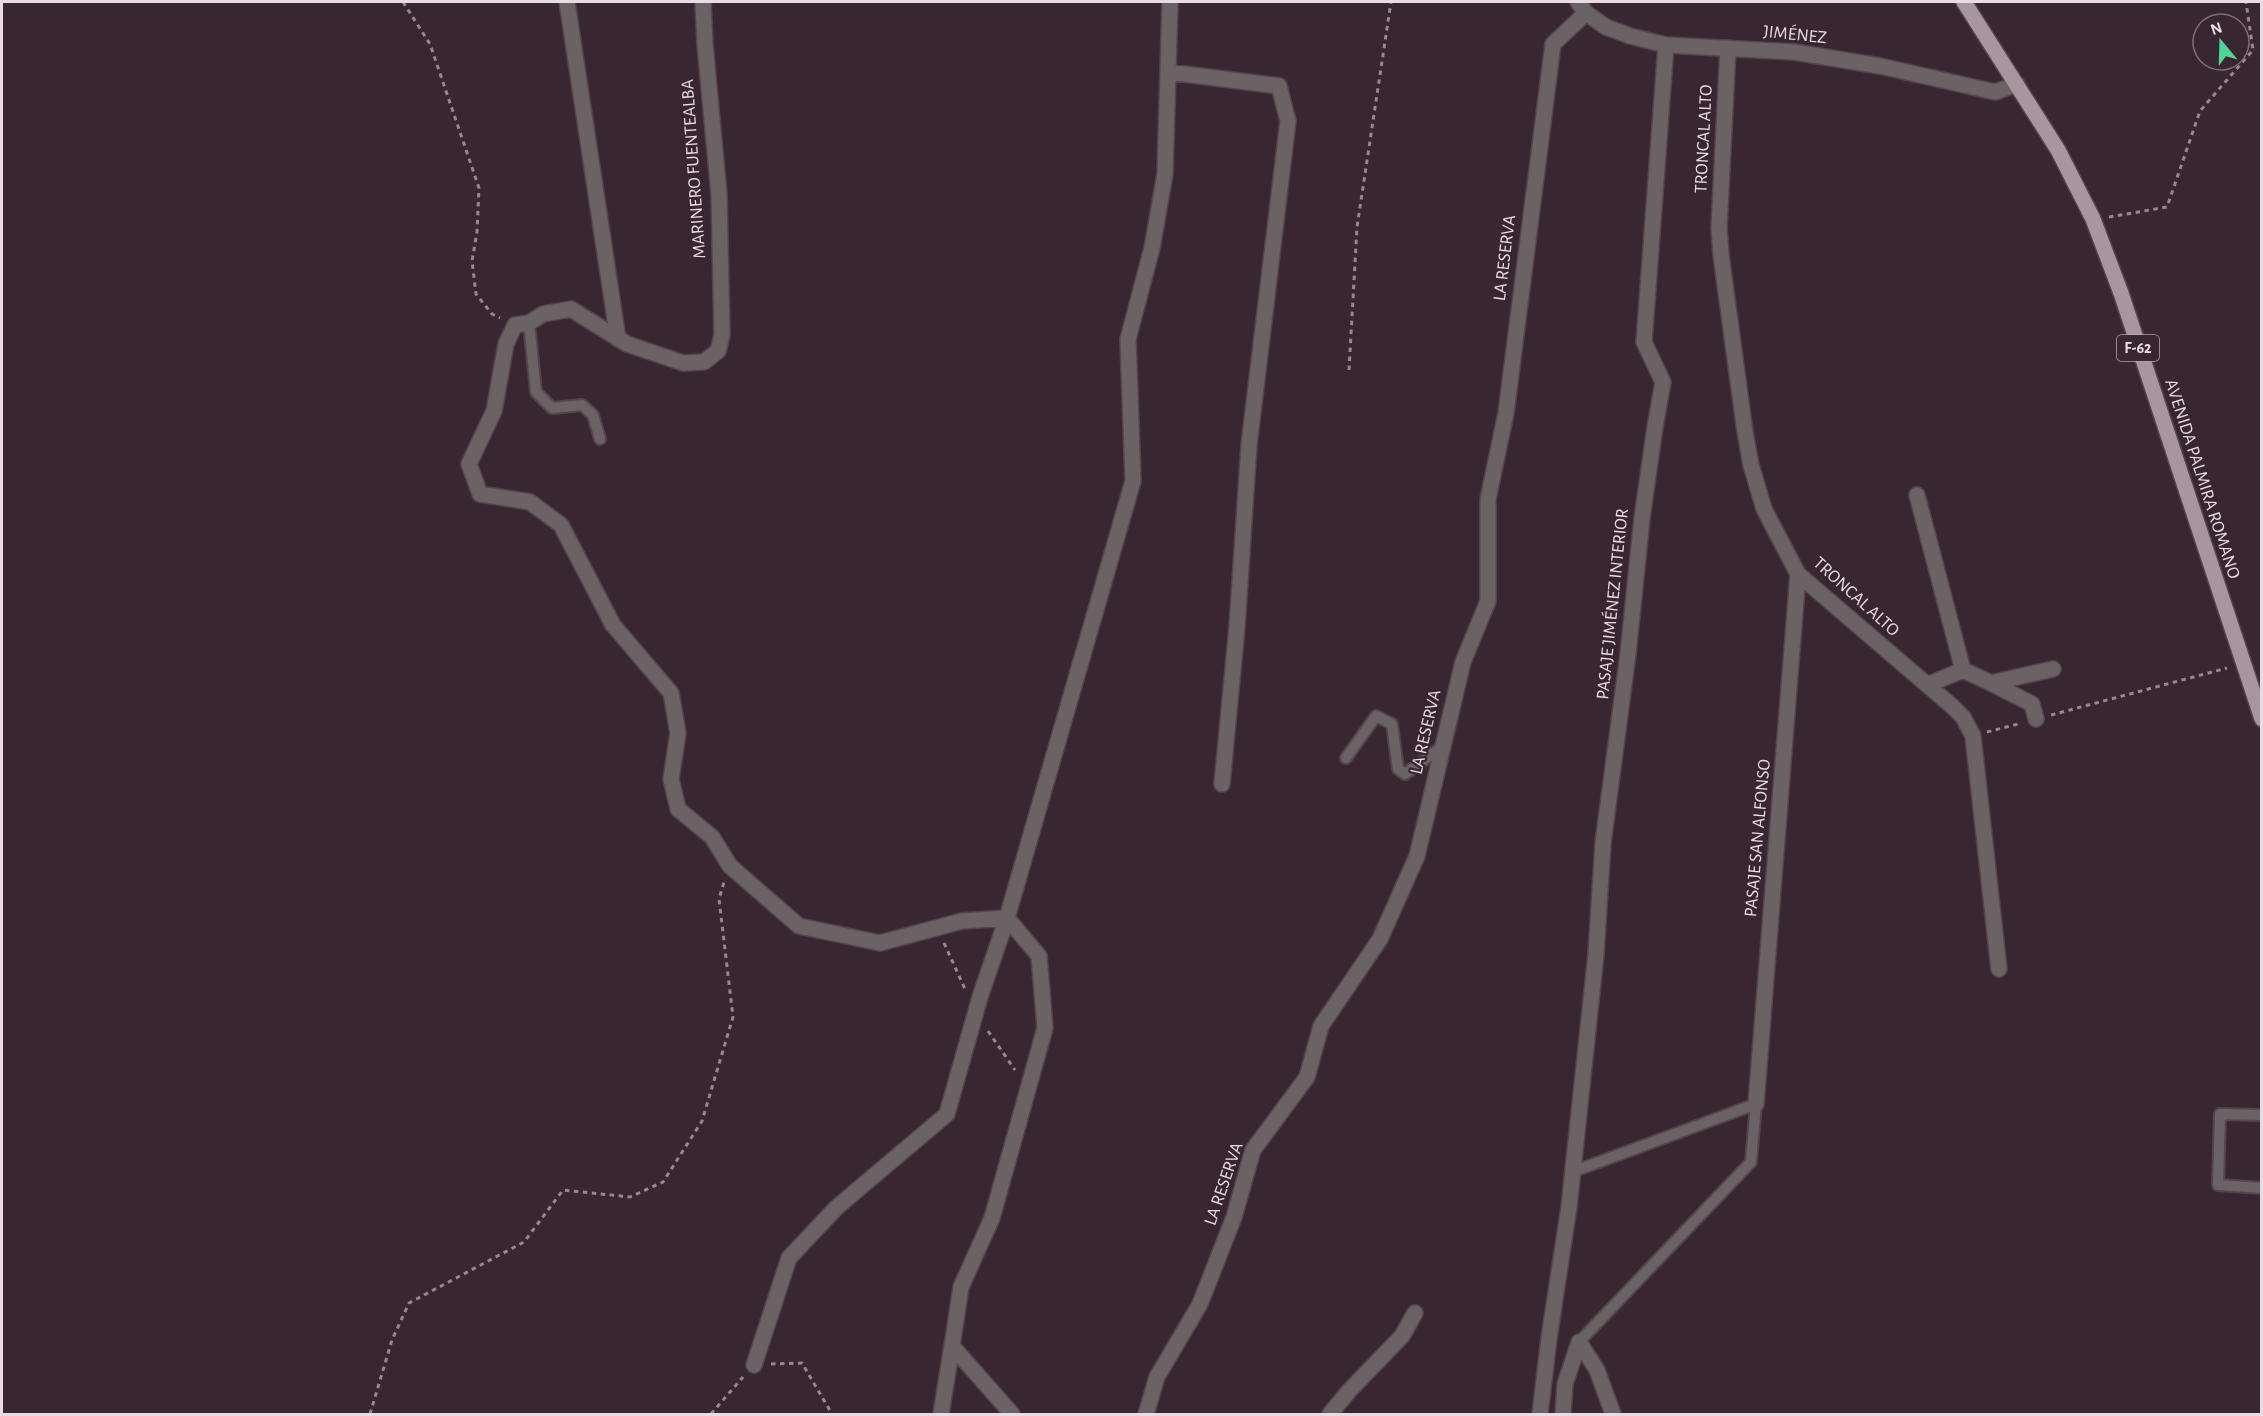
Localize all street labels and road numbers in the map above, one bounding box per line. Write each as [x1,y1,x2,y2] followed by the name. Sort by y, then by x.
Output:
[1762,20,1828,47] street label: JIMÉNEZ
[679,78,709,259] street label: MARINERO FUENTEALBA
[1692,84,1716,194] street label: TRONCAL ALTO
[1491,213,1519,302] street label: LA RESERVA
[2117,335,2159,361] road number: F-62
[2161,377,2243,581] street label: AVENIDA PALMIRA ROMANO
[1591,507,1632,700] street label: PASAJE JIMÉNEZ INTERIOR
[1810,554,1902,640] street label: TRONCAL ALTO
[1408,687,1445,776] street label: LA RESERVA
[1742,758,1774,918] street label: PASAJE SAN ALFONSO
[1201,1140,1247,1228] street label: LA RESERVA

